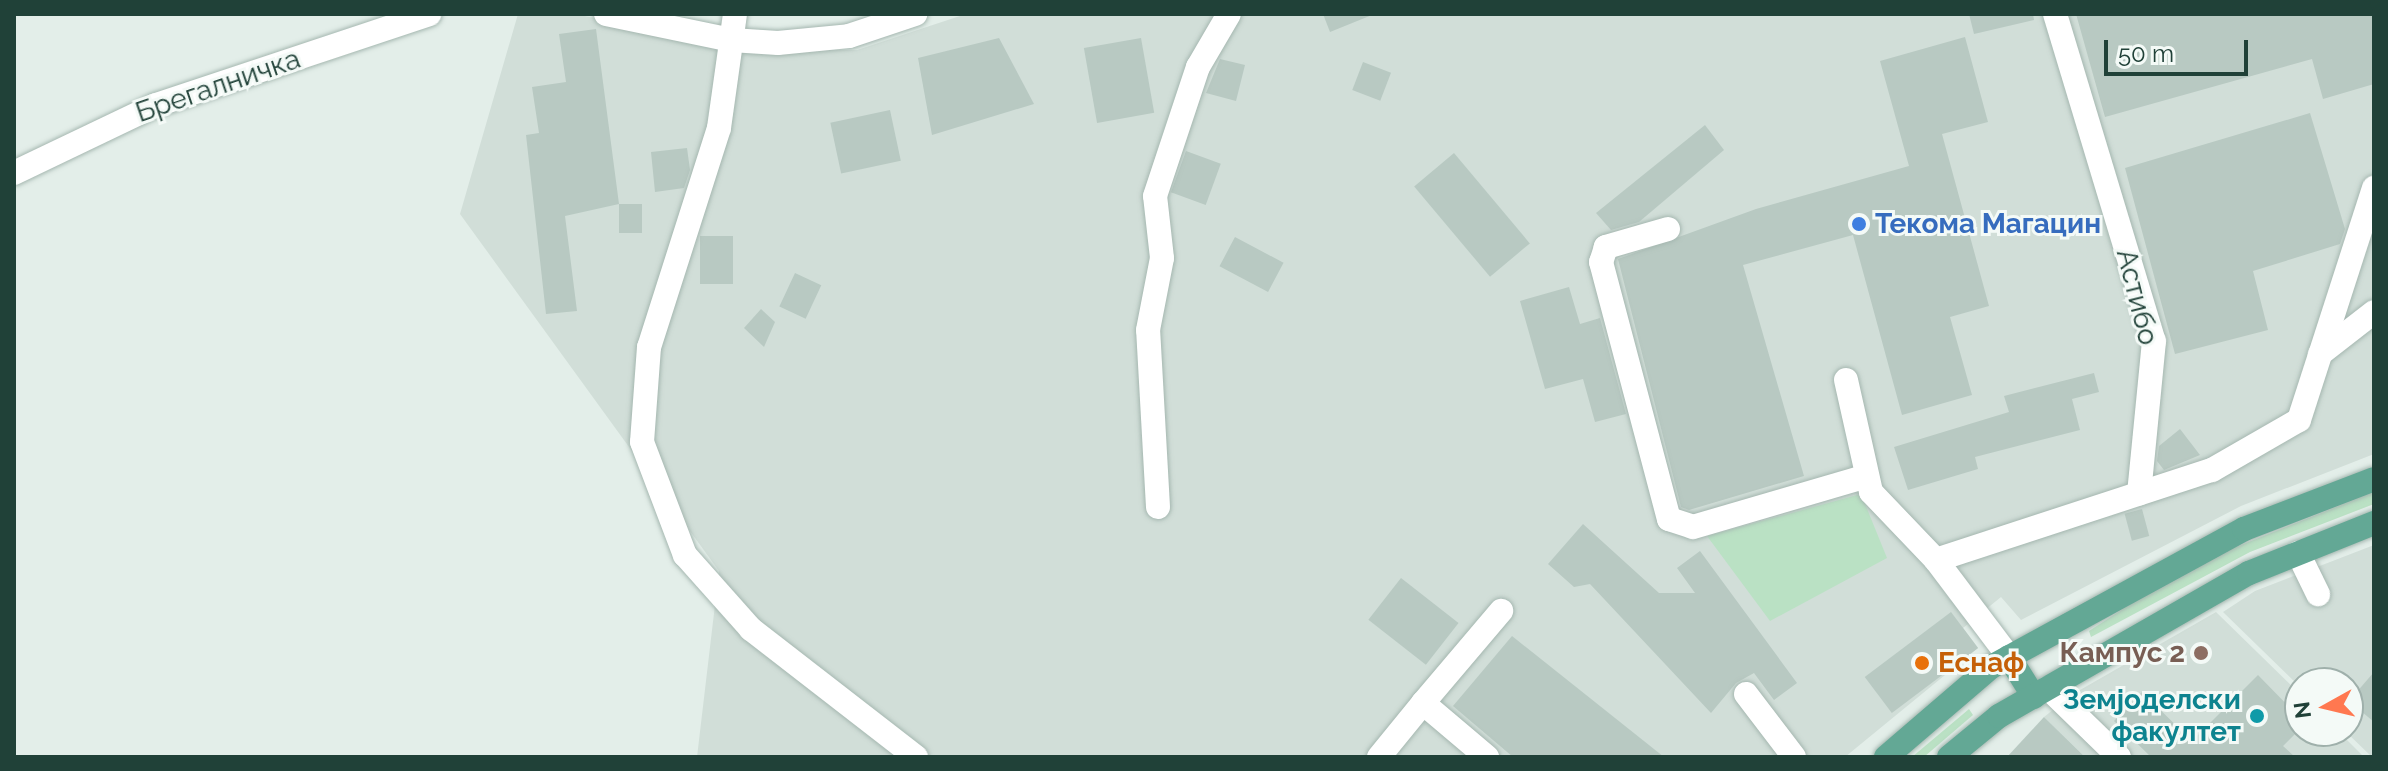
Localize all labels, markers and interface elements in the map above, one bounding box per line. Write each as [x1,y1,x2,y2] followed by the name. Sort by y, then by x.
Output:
[2108,24,2252,74] scale bar
[2118,39,2174,68] text: 50 m
[131,42,305,130] street label: Брегалничка
[1875,207,2101,241] place label: Текома Магацин
[1850,215,1868,233] marker: Текома Магацин
[2109,246,2165,348] street label: Астибо
[2060,636,2185,670] place label: Кампус 2
[2192,644,2210,662] marker: Кампус 2
[1938,646,2024,680] place label: Еснаф
[1913,654,1931,672] marker: Еснаф
[2284,667,2364,747] north arrow
[2063,683,2241,749] place label: Земјоделски факултет
[2288,700,2316,720] text: N
[2248,707,2266,725] marker: Земјоделски факултет

